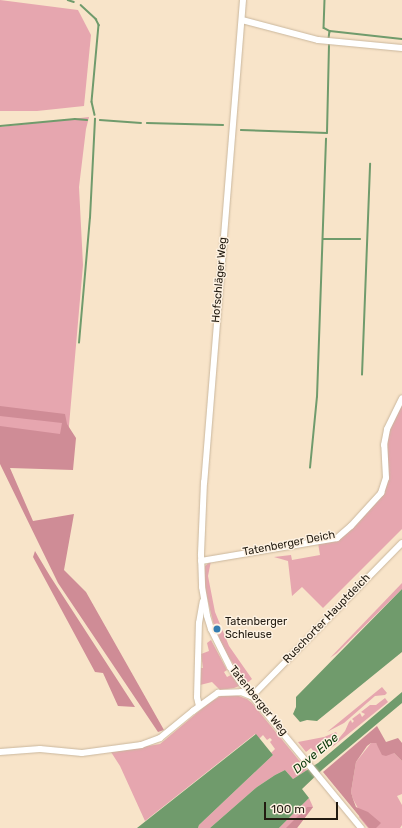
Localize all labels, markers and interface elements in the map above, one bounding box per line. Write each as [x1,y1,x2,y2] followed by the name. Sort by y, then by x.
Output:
[210,236,230,324] street label: Hofschläger Weg
[242,529,336,559] street label: Tatenberger Deich
[281,571,373,667] street label: Ruschorter Hauptdeich
[225,616,287,642] place label: Tatenberger Schleuse
[212,624,222,634] marker: Tatenberger Schleuse
[226,663,290,739] street label: Tatenberger Weg
[290,731,342,777] water label: Dove Elbe
[266,794,340,820] scale bar
[271,802,305,816] text: 100 m

